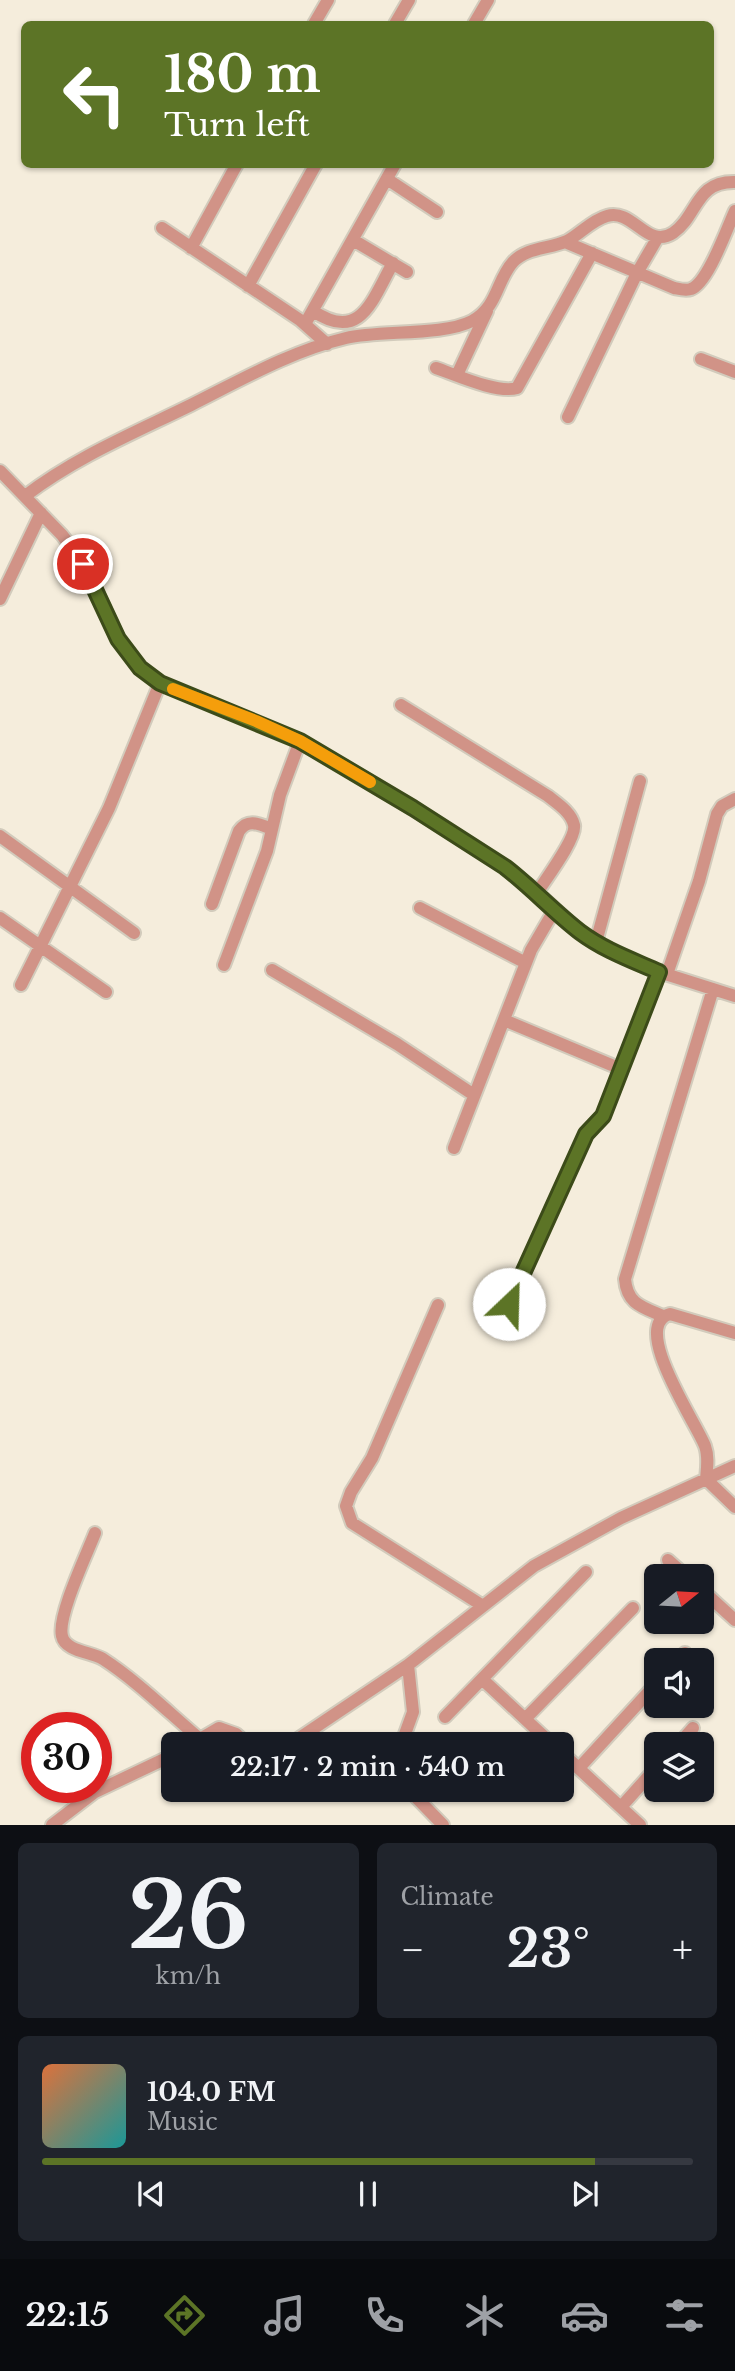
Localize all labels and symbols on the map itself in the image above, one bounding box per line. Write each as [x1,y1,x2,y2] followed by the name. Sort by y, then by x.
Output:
[53,534,113,594] pin
[472,1267,546,1341] position arrow
[644,1564,714,1634] north arrow
[21,1712,112,1803] speed limit sign: 30

